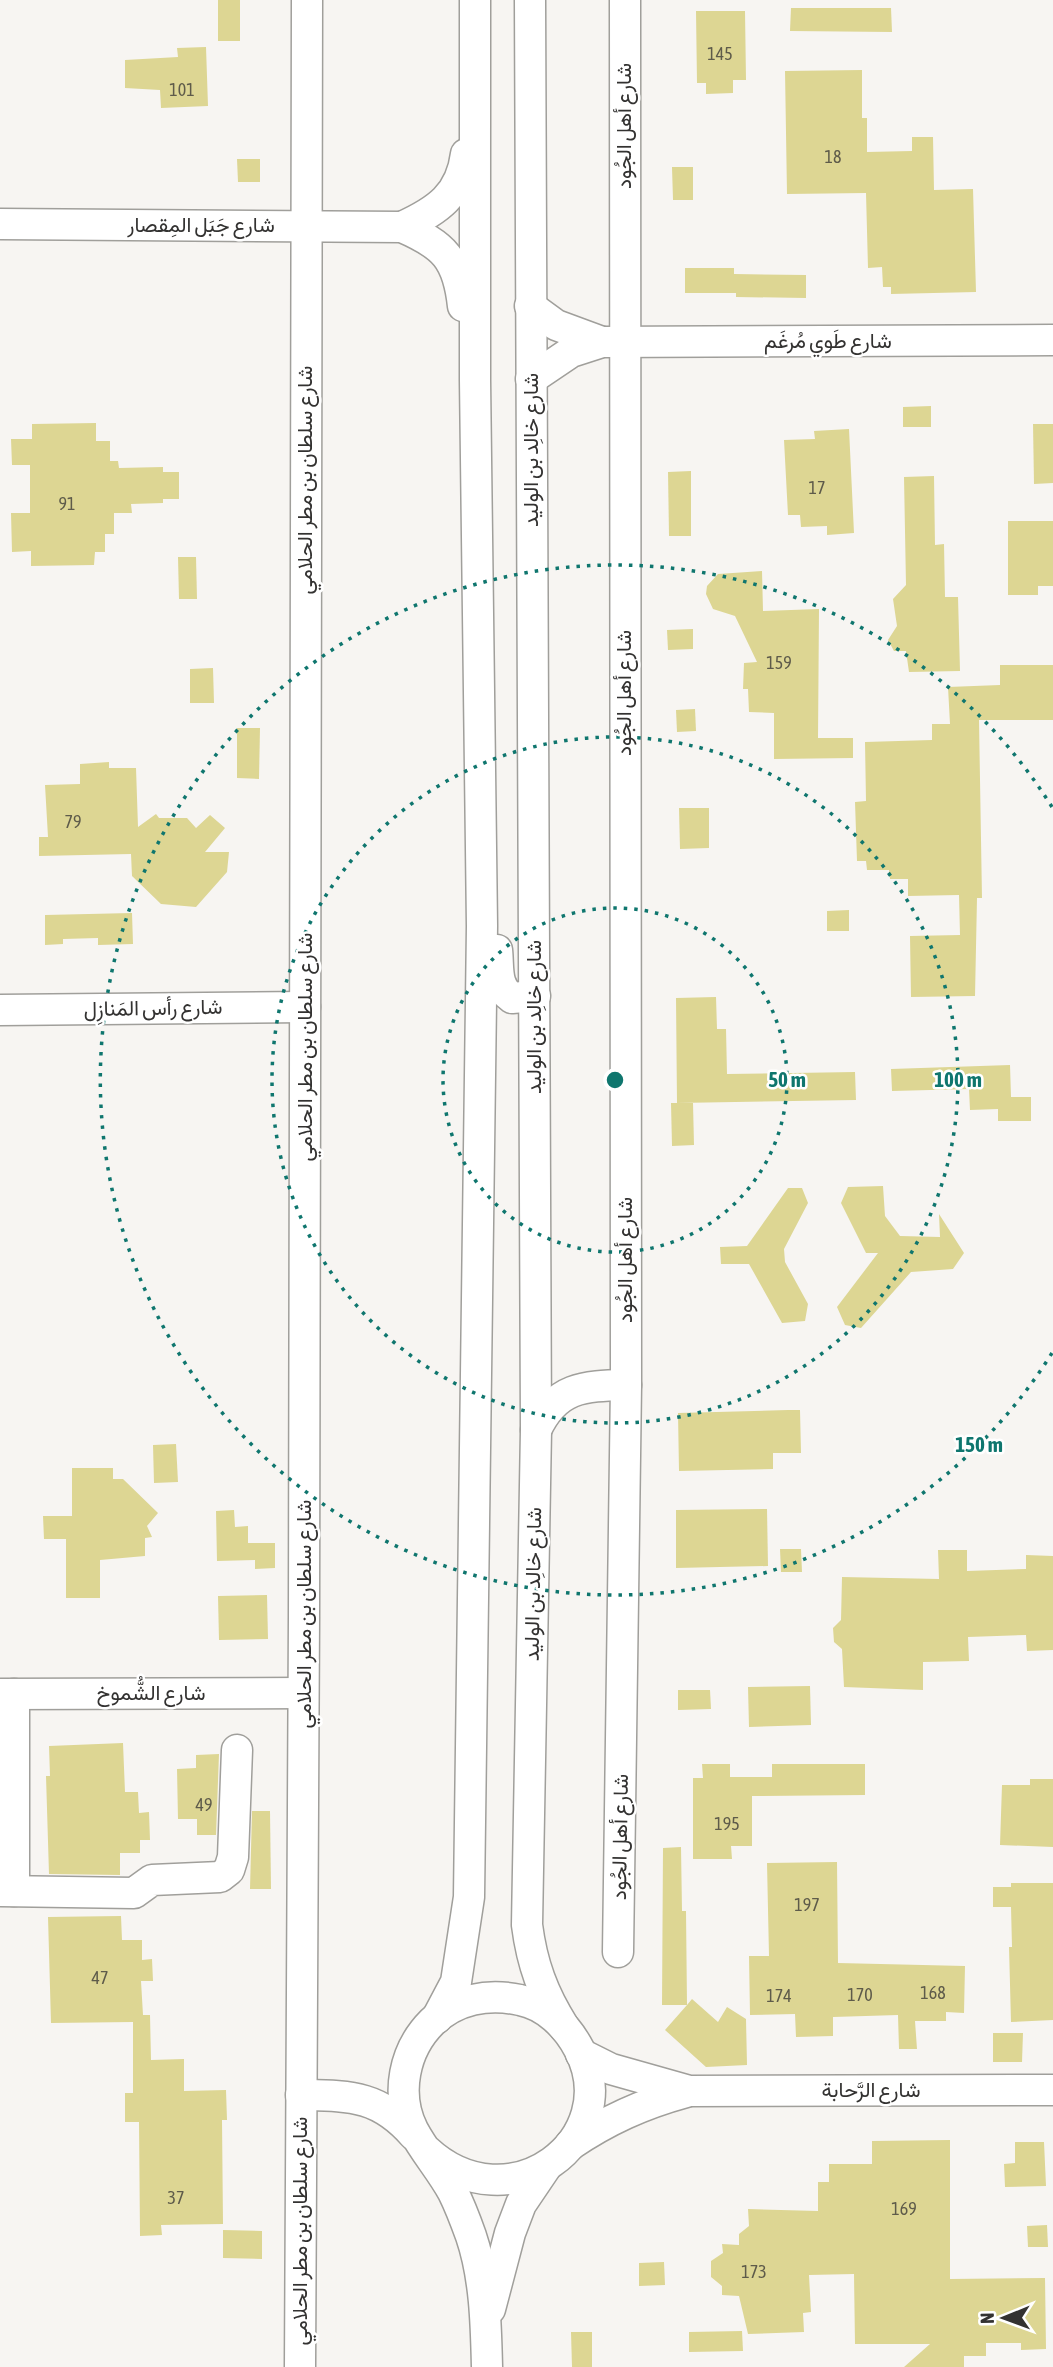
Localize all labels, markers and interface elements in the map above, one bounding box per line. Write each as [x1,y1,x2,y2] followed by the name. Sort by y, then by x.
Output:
[707,43,733,64] house number: 145
[611,63,638,189] street label: شارع أهل الجُود
[169,79,195,100] house number: 101
[825,146,841,167] house number: 18
[126,212,275,239] street label: شارع جَبَل المِقصار
[764,328,892,358] street label: شارع طَوي مُرغَم
[292,366,322,594] street label: شارع سلطان بن مطر الحلامي
[518,373,545,527] street label: شارع خالِد بن الوليد
[809,477,825,498] house number: 17
[59,493,75,514] house number: 91
[611,630,638,756] street label: شارع أهل الجُود
[766,652,792,673] house number: 159
[65,811,81,832] house number: 79
[292,933,322,1161] street label: شارع سلطان بن مطر الحلامي
[521,940,548,1094] street label: شارع خالِد بن الوليد
[83,994,223,1026] street label: شارع رأس المَنازِل
[768,1067,806,1091] text: 50 m
[934,1067,982,1091] text: 100 m
[603,1068,627,1092] centre of rings
[612,1197,639,1323] street label: شارع أهل الجُود
[955,1432,1003,1456] text: 150 m
[291,1500,321,1728] street label: شارع سلطان بن مطر الحلامي
[519,1507,548,1661] street label: شارع خالِد بن الوليد
[96,1676,206,1707] street label: شارع الشُّموخ
[606,1774,635,1900] street label: شارع أهل الجُود
[196,1794,212,1815] house number: 49
[714,1813,740,1834] house number: 195
[794,1894,820,1915] house number: 197
[92,1967,108,1988] house number: 47
[920,1982,946,2003] house number: 168
[847,1984,873,2005] house number: 170
[766,1985,792,2006] house number: 174
[821,2077,921,2104] street label: شارع الرَّحابة
[287,2117,317,2345] street label: شارع سلطان بن مطر الحلامي
[168,2187,184,2208] house number: 37
[891,2198,917,2219] house number: 169
[741,2261,767,2282] house number: 173
[969,2283,1039,2353] north arrow
[976,2312,998,2324] text: N

